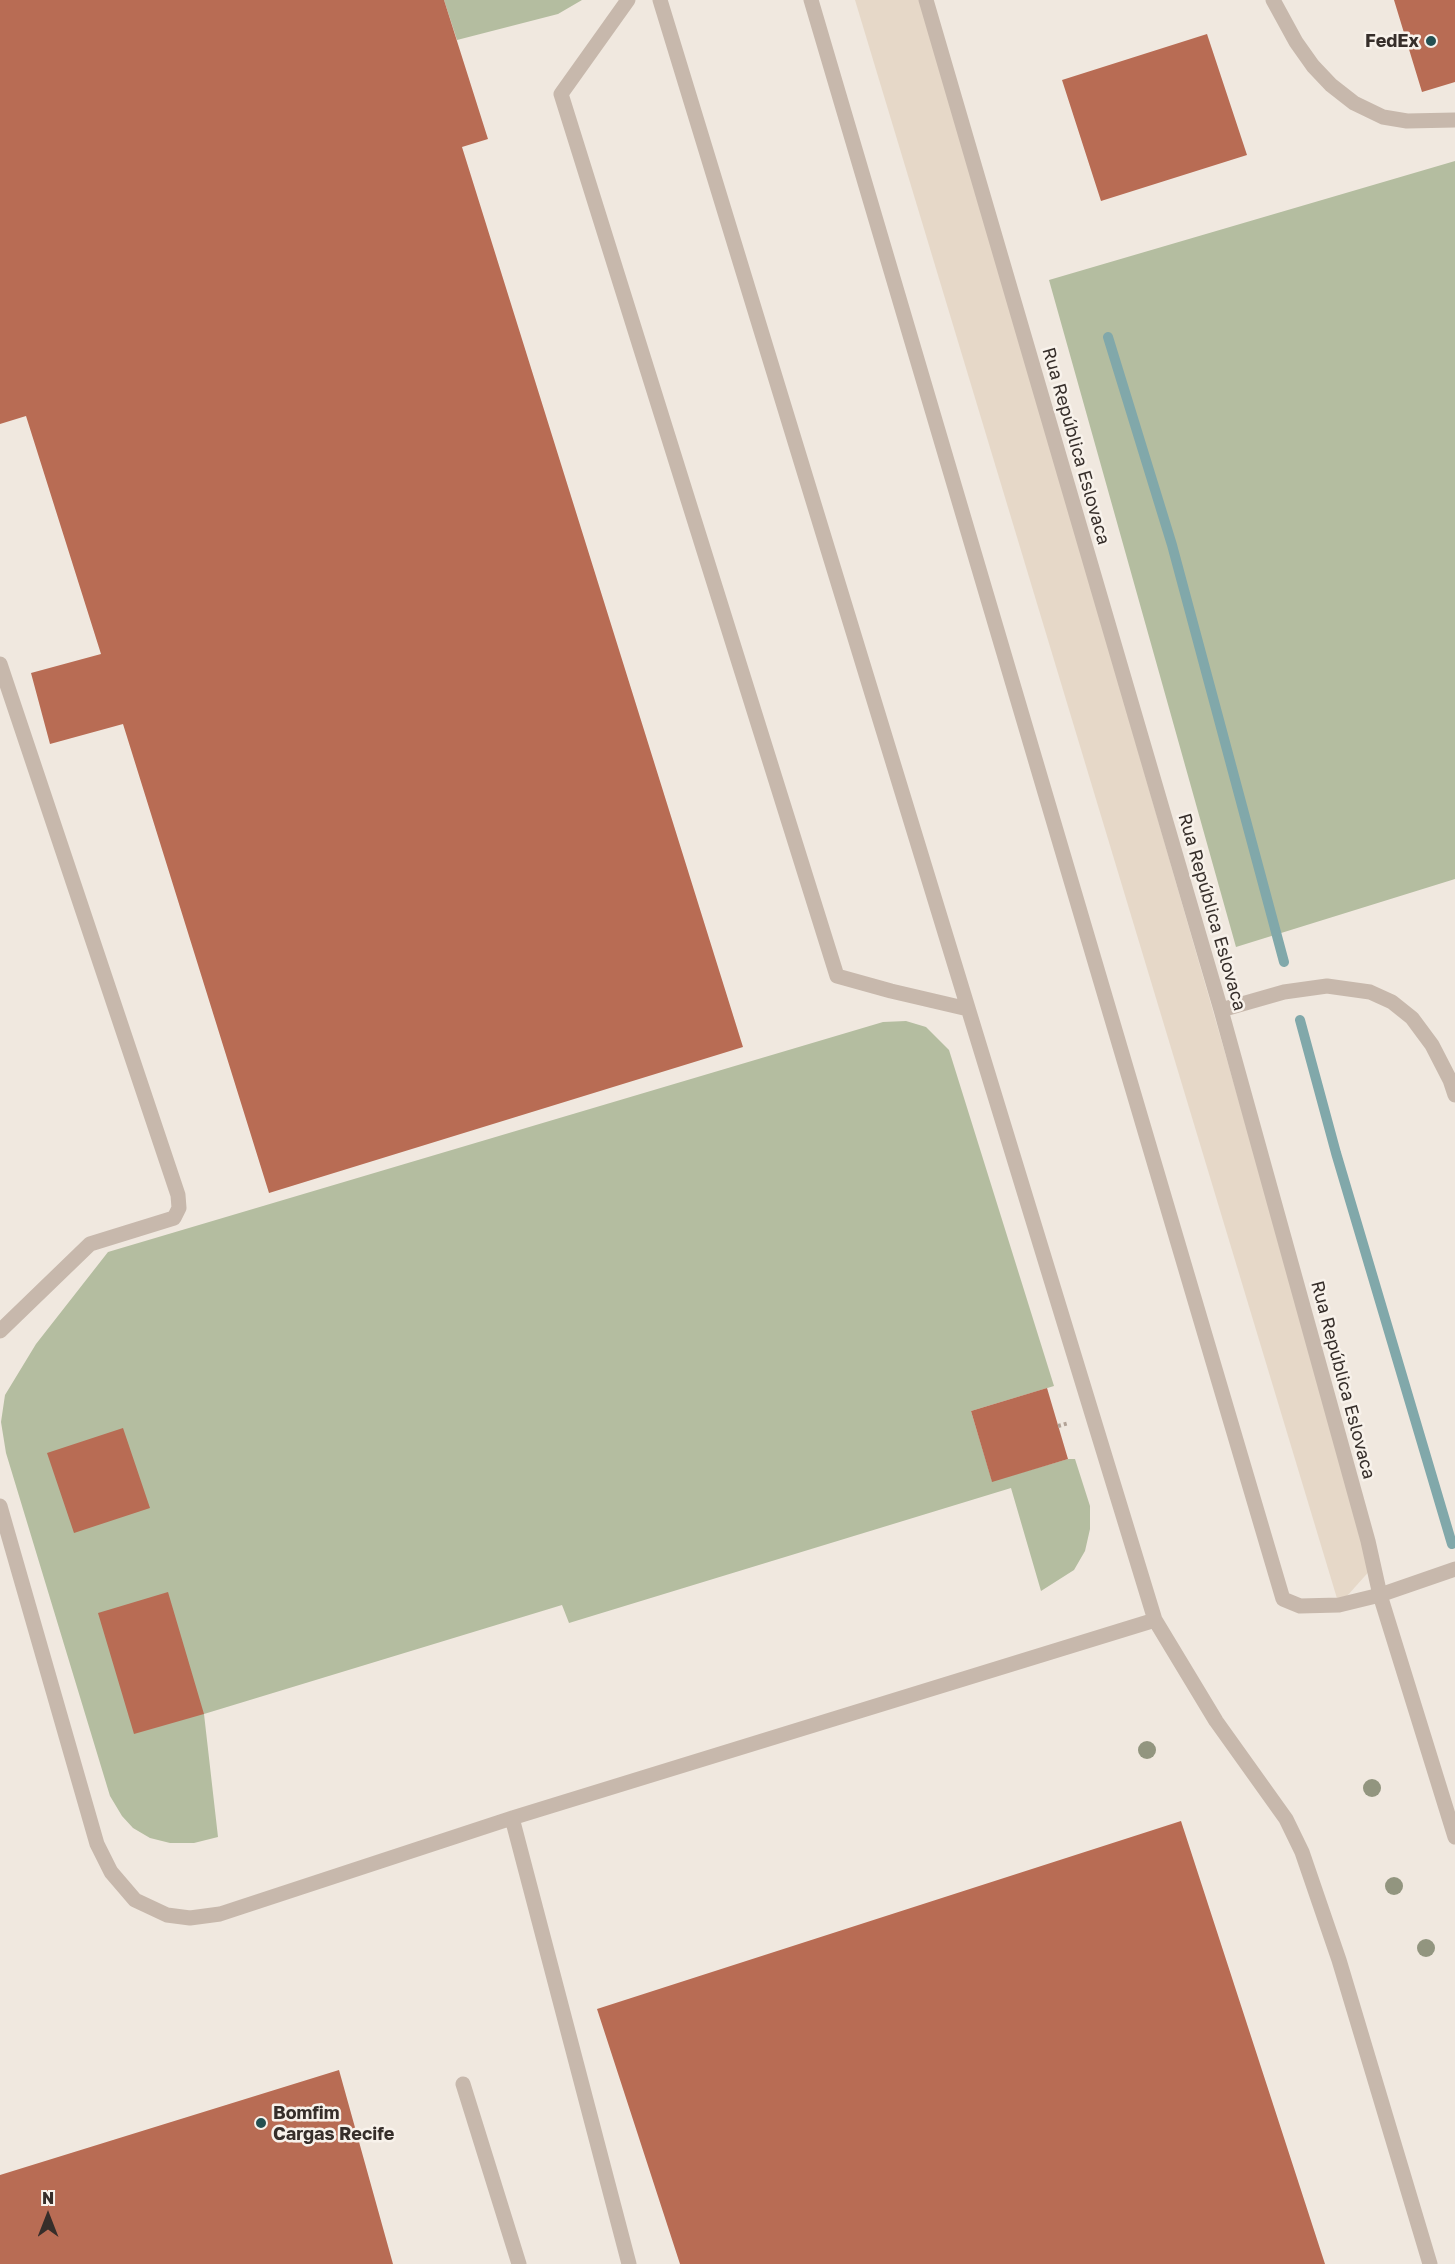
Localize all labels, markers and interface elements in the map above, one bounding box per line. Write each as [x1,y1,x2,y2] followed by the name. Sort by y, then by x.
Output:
[1365,30,1419,52] place label: FedEx
[1424,34,1438,48] marker: FedEx
[1037,345,1115,547] street label: Rua República Eslovaca
[1173,811,1251,1013] street label: Rua República Eslovaca
[1306,1279,1380,1481] street label: Rua República Eslovaca
[273,2102,394,2144] place label: Bomfim Cargas Recife
[254,2116,268,2130] marker: Bomfim Cargas Recife
[18,2186,78,2246] north arrow
[42,2188,54,2208] text: N

